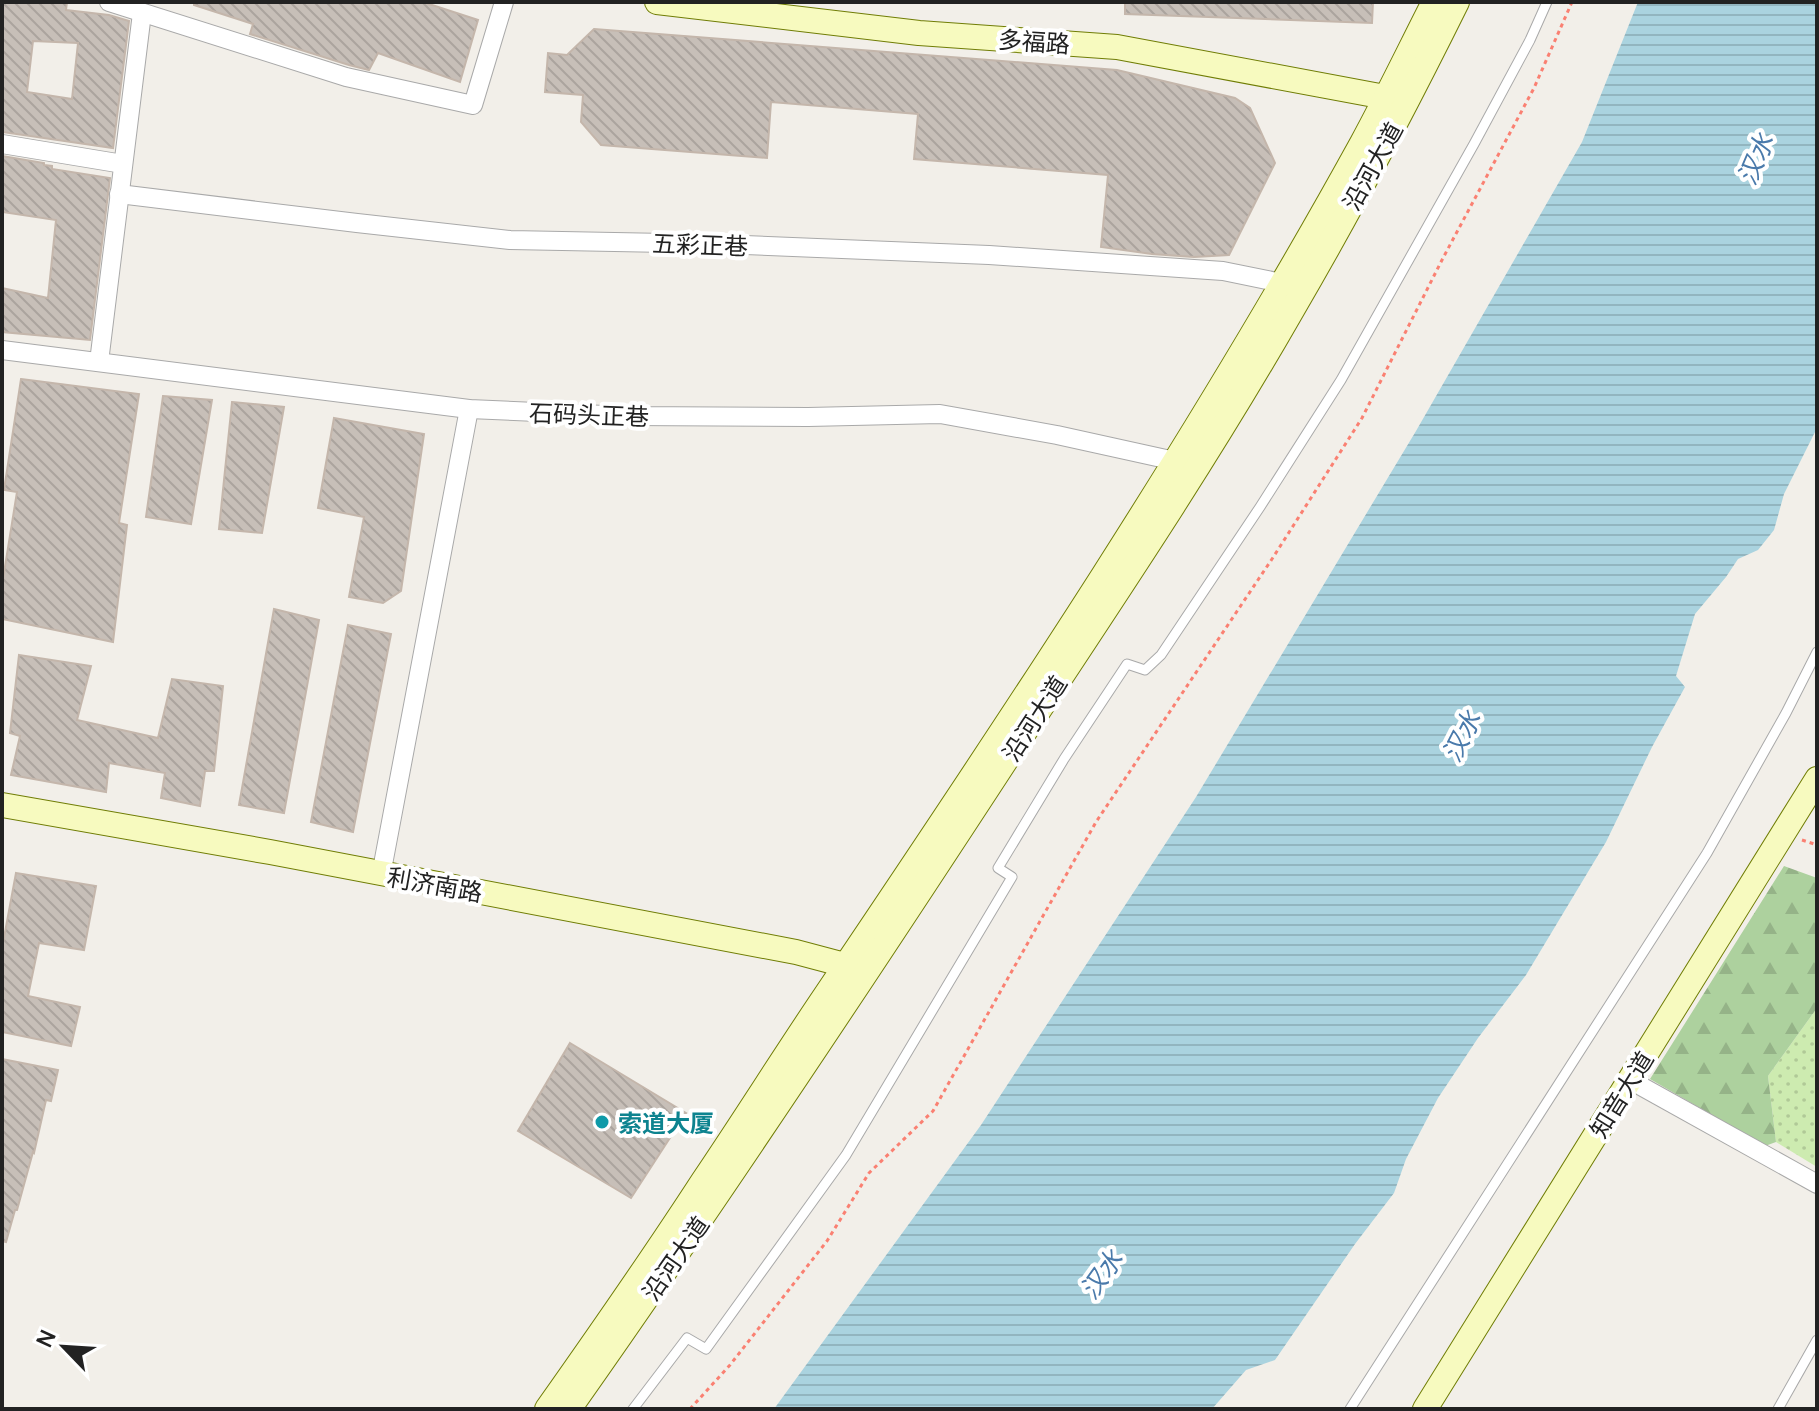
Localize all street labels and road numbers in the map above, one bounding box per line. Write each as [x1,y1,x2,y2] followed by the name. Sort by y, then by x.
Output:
[997,22,1071,60] street label: 多福路
[1334,116,1410,216] street label: 沿河大道
[651,226,749,262] street label: 五彩正巷
[528,395,650,433] street label: 石码头正巷
[994,669,1074,767] street label: 沿河大道
[385,859,485,909] street label: 利济南路
[1582,1045,1660,1143] street label: 知音大道
[634,1209,716,1307] street label: 沿河大道

